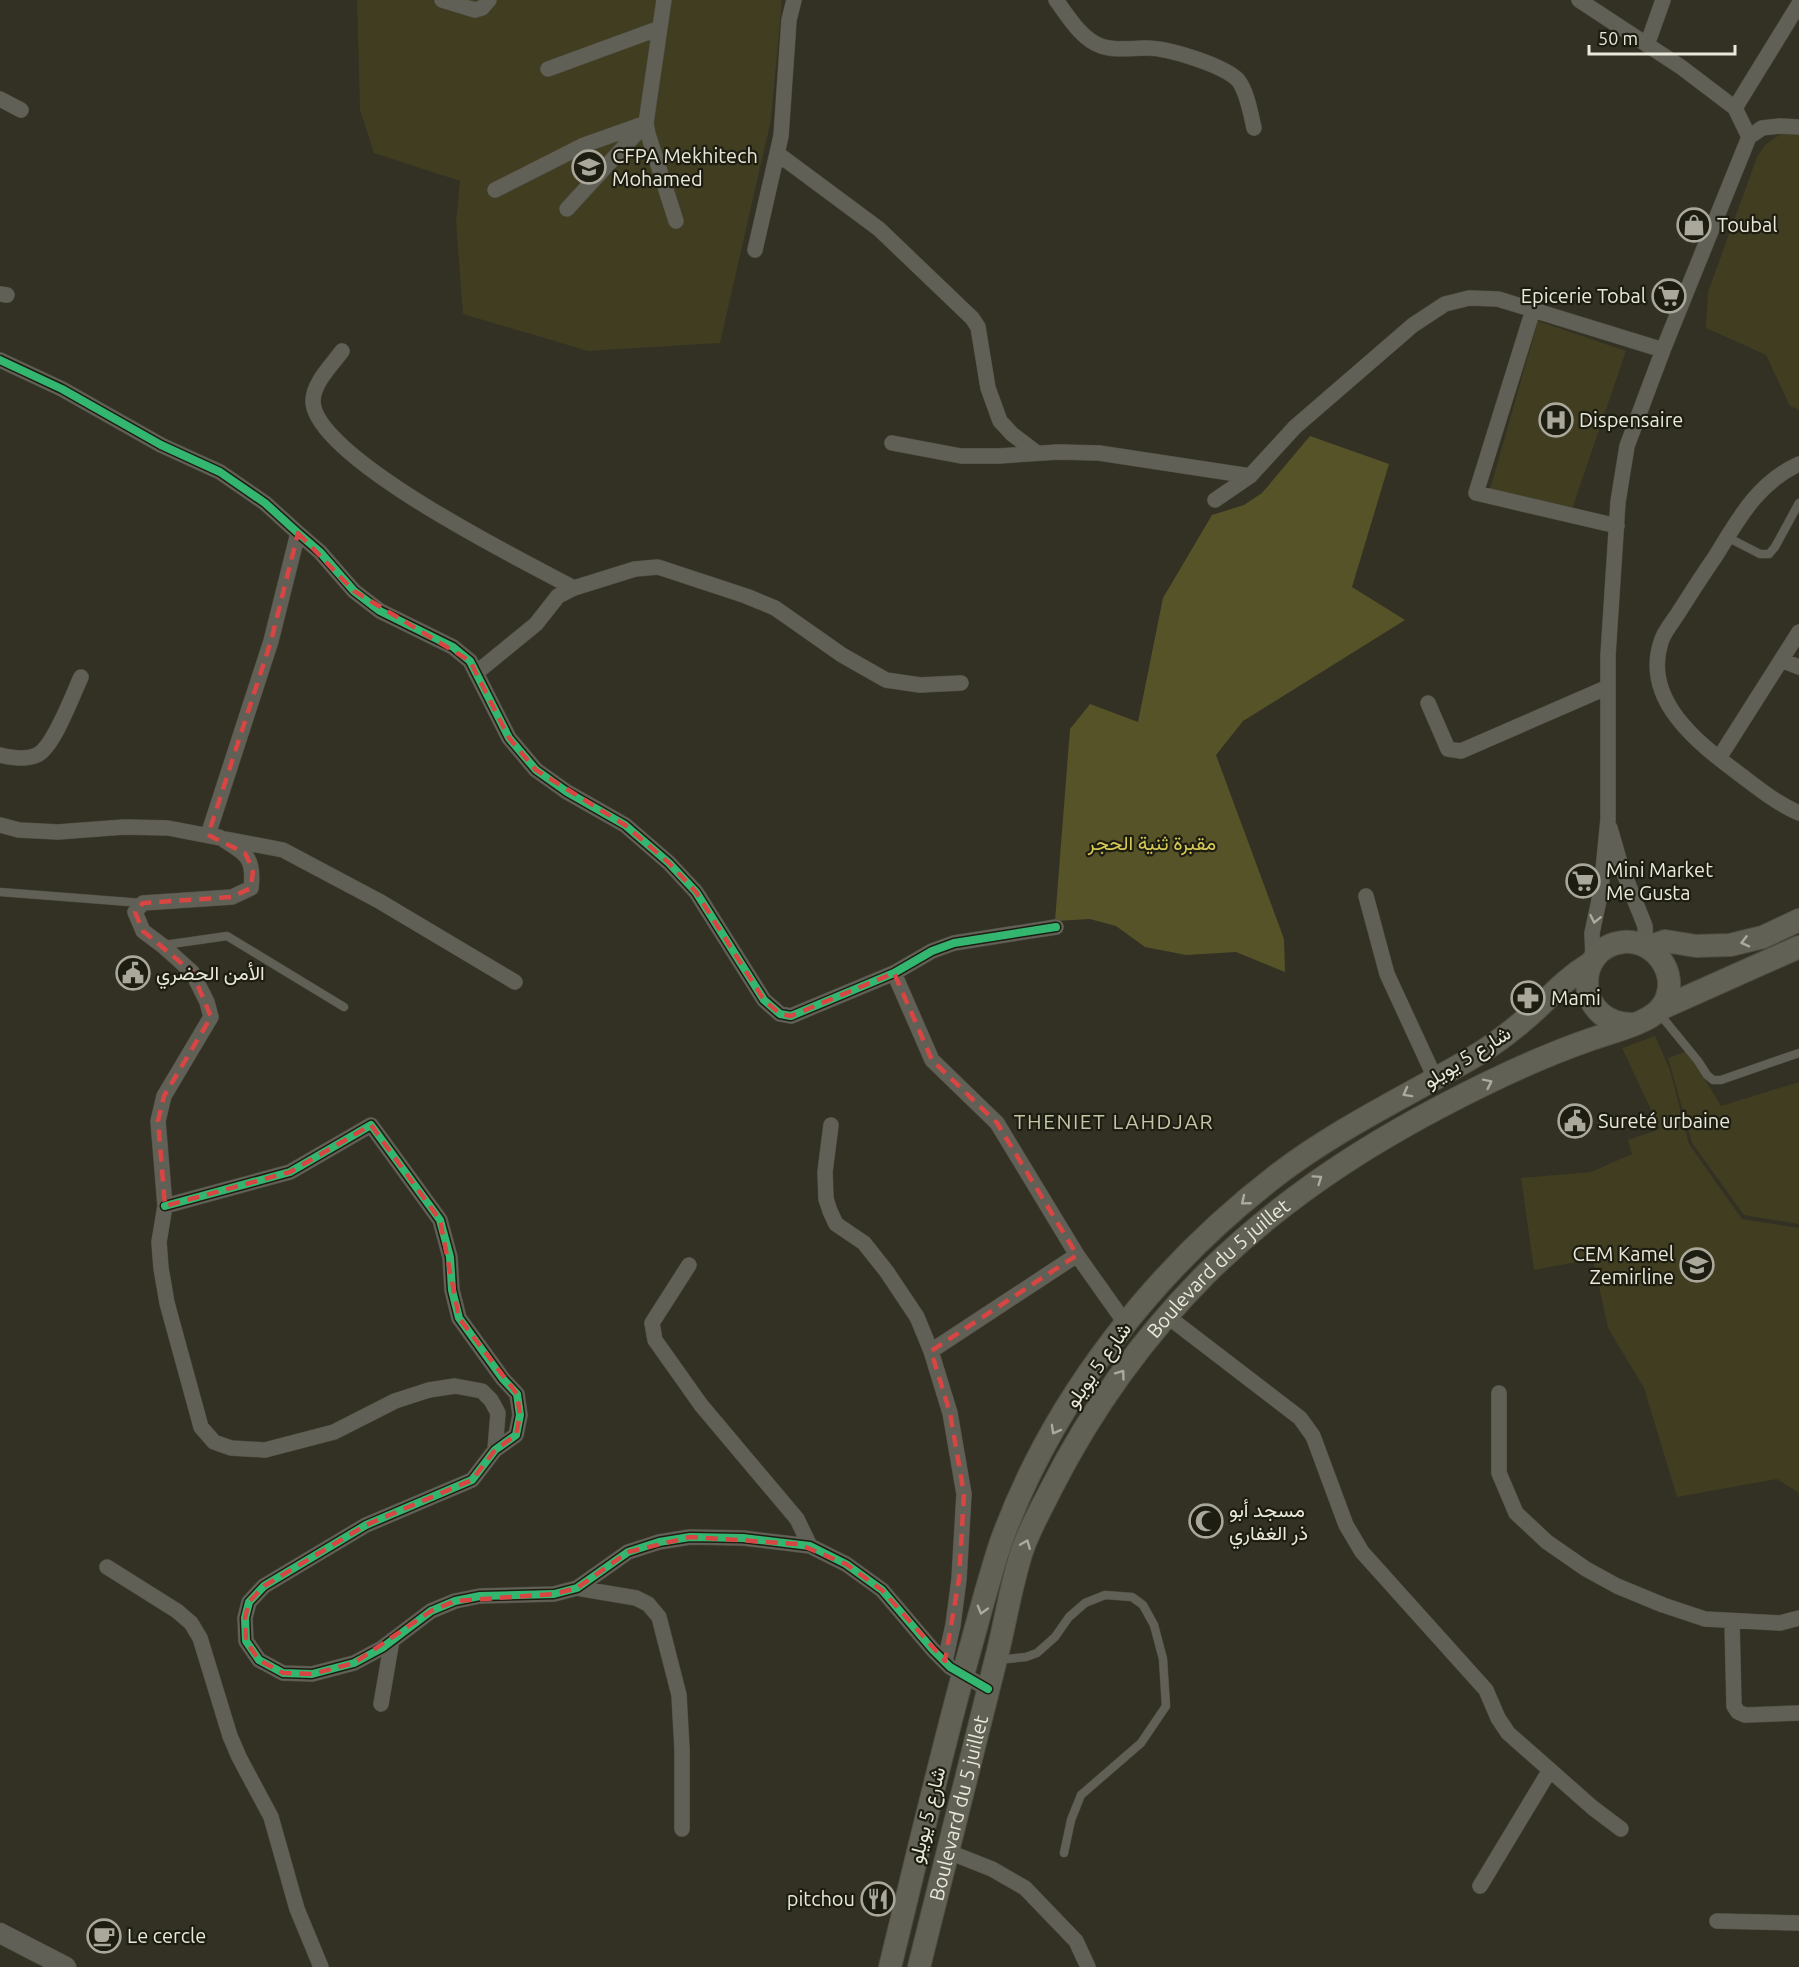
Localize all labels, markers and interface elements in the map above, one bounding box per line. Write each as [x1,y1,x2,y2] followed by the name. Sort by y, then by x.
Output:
[1589,18,1734,56] scale bar
[1598,28,1638,48] text: 50 m
[612,144,758,190] place label: CFPA Mekhitech Mohamed
[571,149,607,185] school or university icon: CFPA Mekhitech Mohamed
[1676,207,1712,243] shop icon: Toubal
[1717,213,1778,236] place label: Toubal
[1651,278,1687,314] supermarket icon: Epicerie Tobal
[1521,284,1646,307] place label: Epicerie Tobal
[1538,402,1574,438] hospital icon: Dispensaire
[1579,408,1683,431] place label: Dispensaire
[1087,831,1216,856] park label: مقبرة ثنية الحجر
[1606,858,1713,904] place label: Mini Market Me Gusta
[1565,863,1601,899] supermarket icon: Mini Market Me Gusta
[1589,914,1602,924] one-way arrow
[1740,935,1750,948] one-way arrow
[115,955,151,991] public building icon: الأمن الحضري
[156,961,265,990] place label: الأمن الحضري
[1510,980,1546,1016] pharmacy icon: Mami
[1551,986,1601,1009] place label: Mami
[1419,1021,1516,1095] street label: شارع 5 يويلو
[1481,1078,1492,1090] one-way arrow
[1403,1086,1414,1097] one-way arrow
[1557,1103,1593,1139] public building icon: Sureté urbaine
[1014,1109,1214,1133] district label: THENIET LAHDJAR
[1598,1109,1730,1132] place label: Sureté urbaine
[1312,1175,1323,1186] one-way arrow
[1241,1193,1252,1204] one-way arrow
[1142,1194,1294,1342] street label: Boulevard du 5 juillet
[1573,1242,1674,1288] place label: CEM Kamel Zemirline
[1679,1247,1715,1283] school or university icon: CEM Kamel Zemirline
[1060,1318,1138,1413] street label: شارع 5 يويلو
[1114,1370,1125,1381] one-way arrow
[1050,1424,1062,1434] one-way arrow
[1229,1498,1308,1550] place label: مسجد أبو ذر الغفاري
[1188,1503,1224,1539] mosque icon: مسجد أبو ذر الغفاري
[1019,1539,1031,1550] one-way arrow
[977,1604,989,1615] one-way arrow
[924,1713,992,1903] street label: Boulevard du 5 juillet
[903,1764,952,1866] street label: شارع 5 يويلو
[860,1881,896,1917] restaurant icon: pitchou
[787,1887,855,1910] place label: pitchou
[86,1918,122,1954] cafe icon: Le cercle
[127,1924,206,1947] place label: Le cercle

